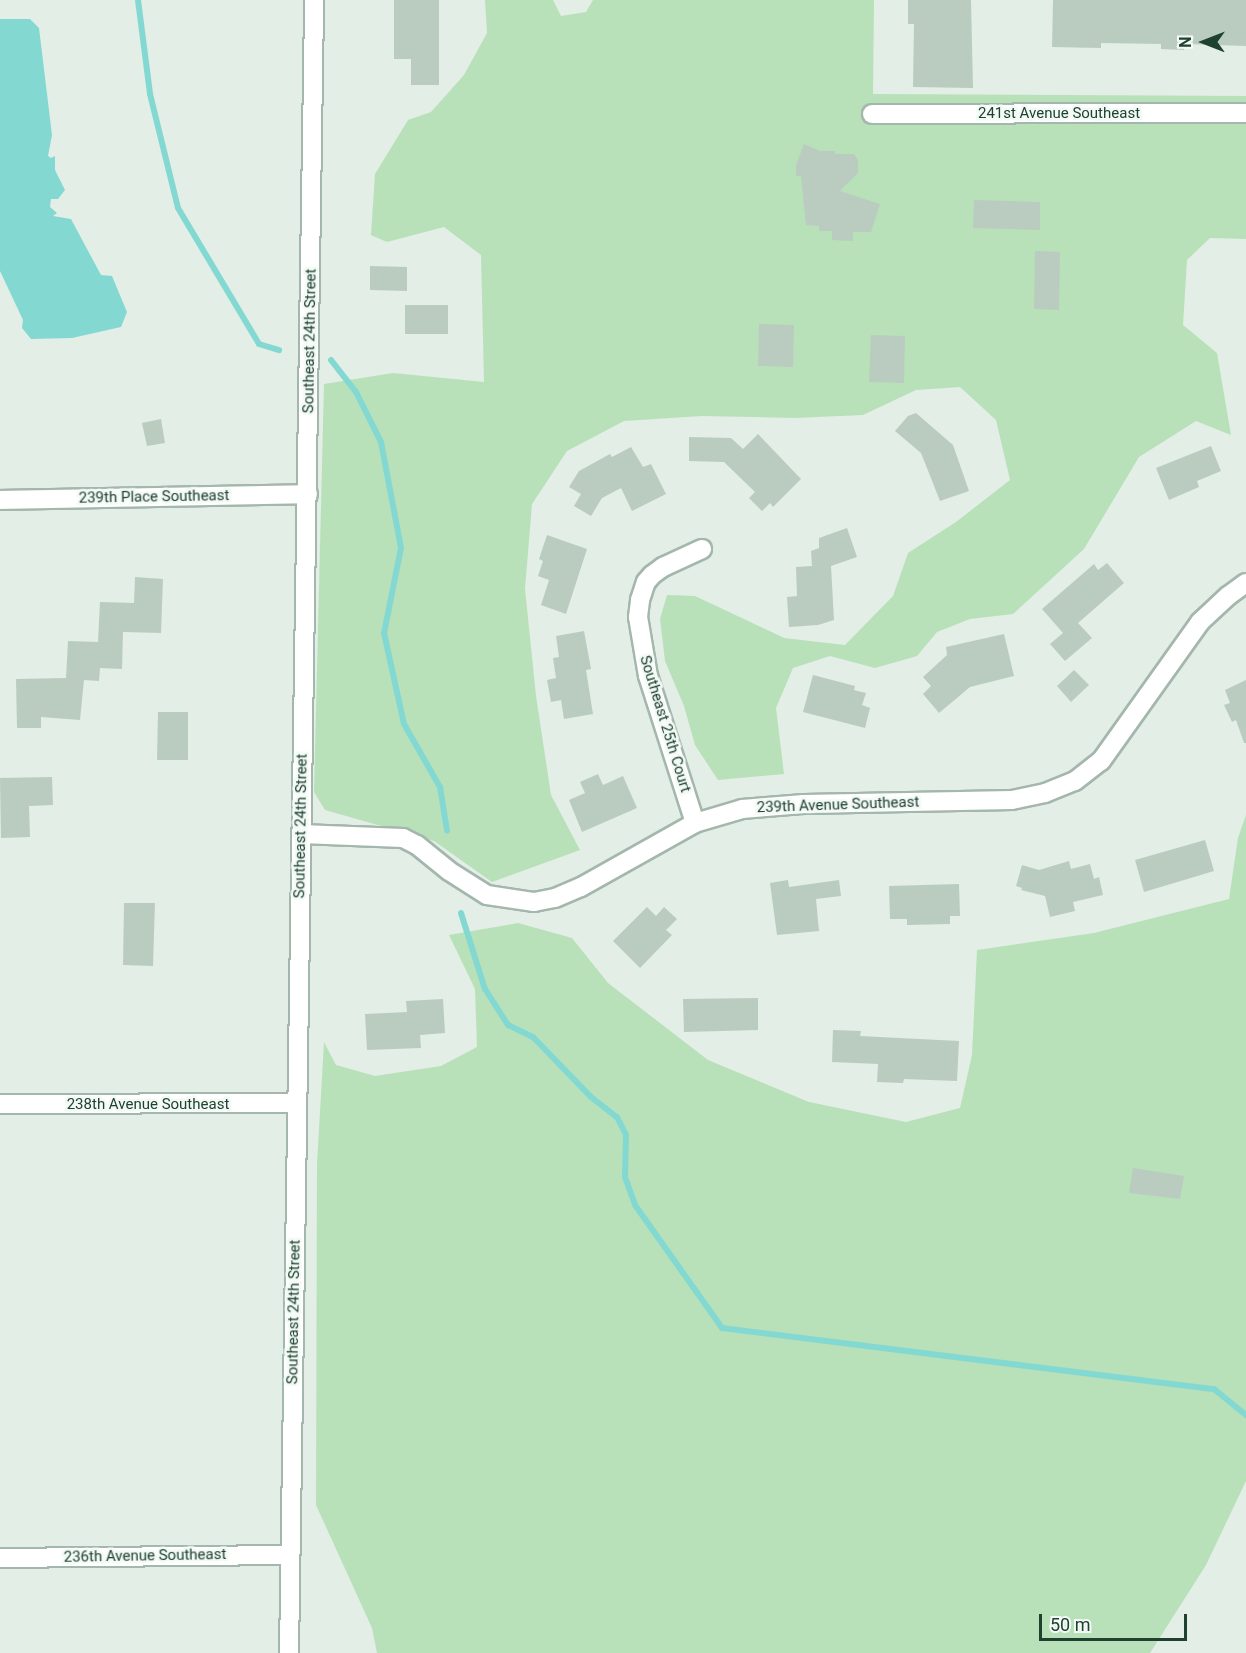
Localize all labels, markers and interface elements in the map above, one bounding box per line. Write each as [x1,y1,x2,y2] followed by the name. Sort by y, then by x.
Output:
[1174,12,1234,72] north arrow
[1176,36,1195,48] text: N
[978,105,1140,123] street label: 241st Avenue Southeast
[300,269,320,413] street label: Southeast 24th Street
[79,487,229,507] street label: 239th Place Southeast
[636,653,694,795] street label: Southeast 25th Court
[291,754,311,898] street label: Southeast 24th Street
[756,793,920,817] street label: 239th Avenue Southeast
[67,1096,229,1114] street label: 238th Avenue Southeast
[284,1240,304,1384] street label: Southeast 24th Street
[64,1546,226,1566] street label: 236th Avenue Southeast
[1042,1602,1190,1640] scale bar
[1050,1614,1090,1635] text: 50 m

